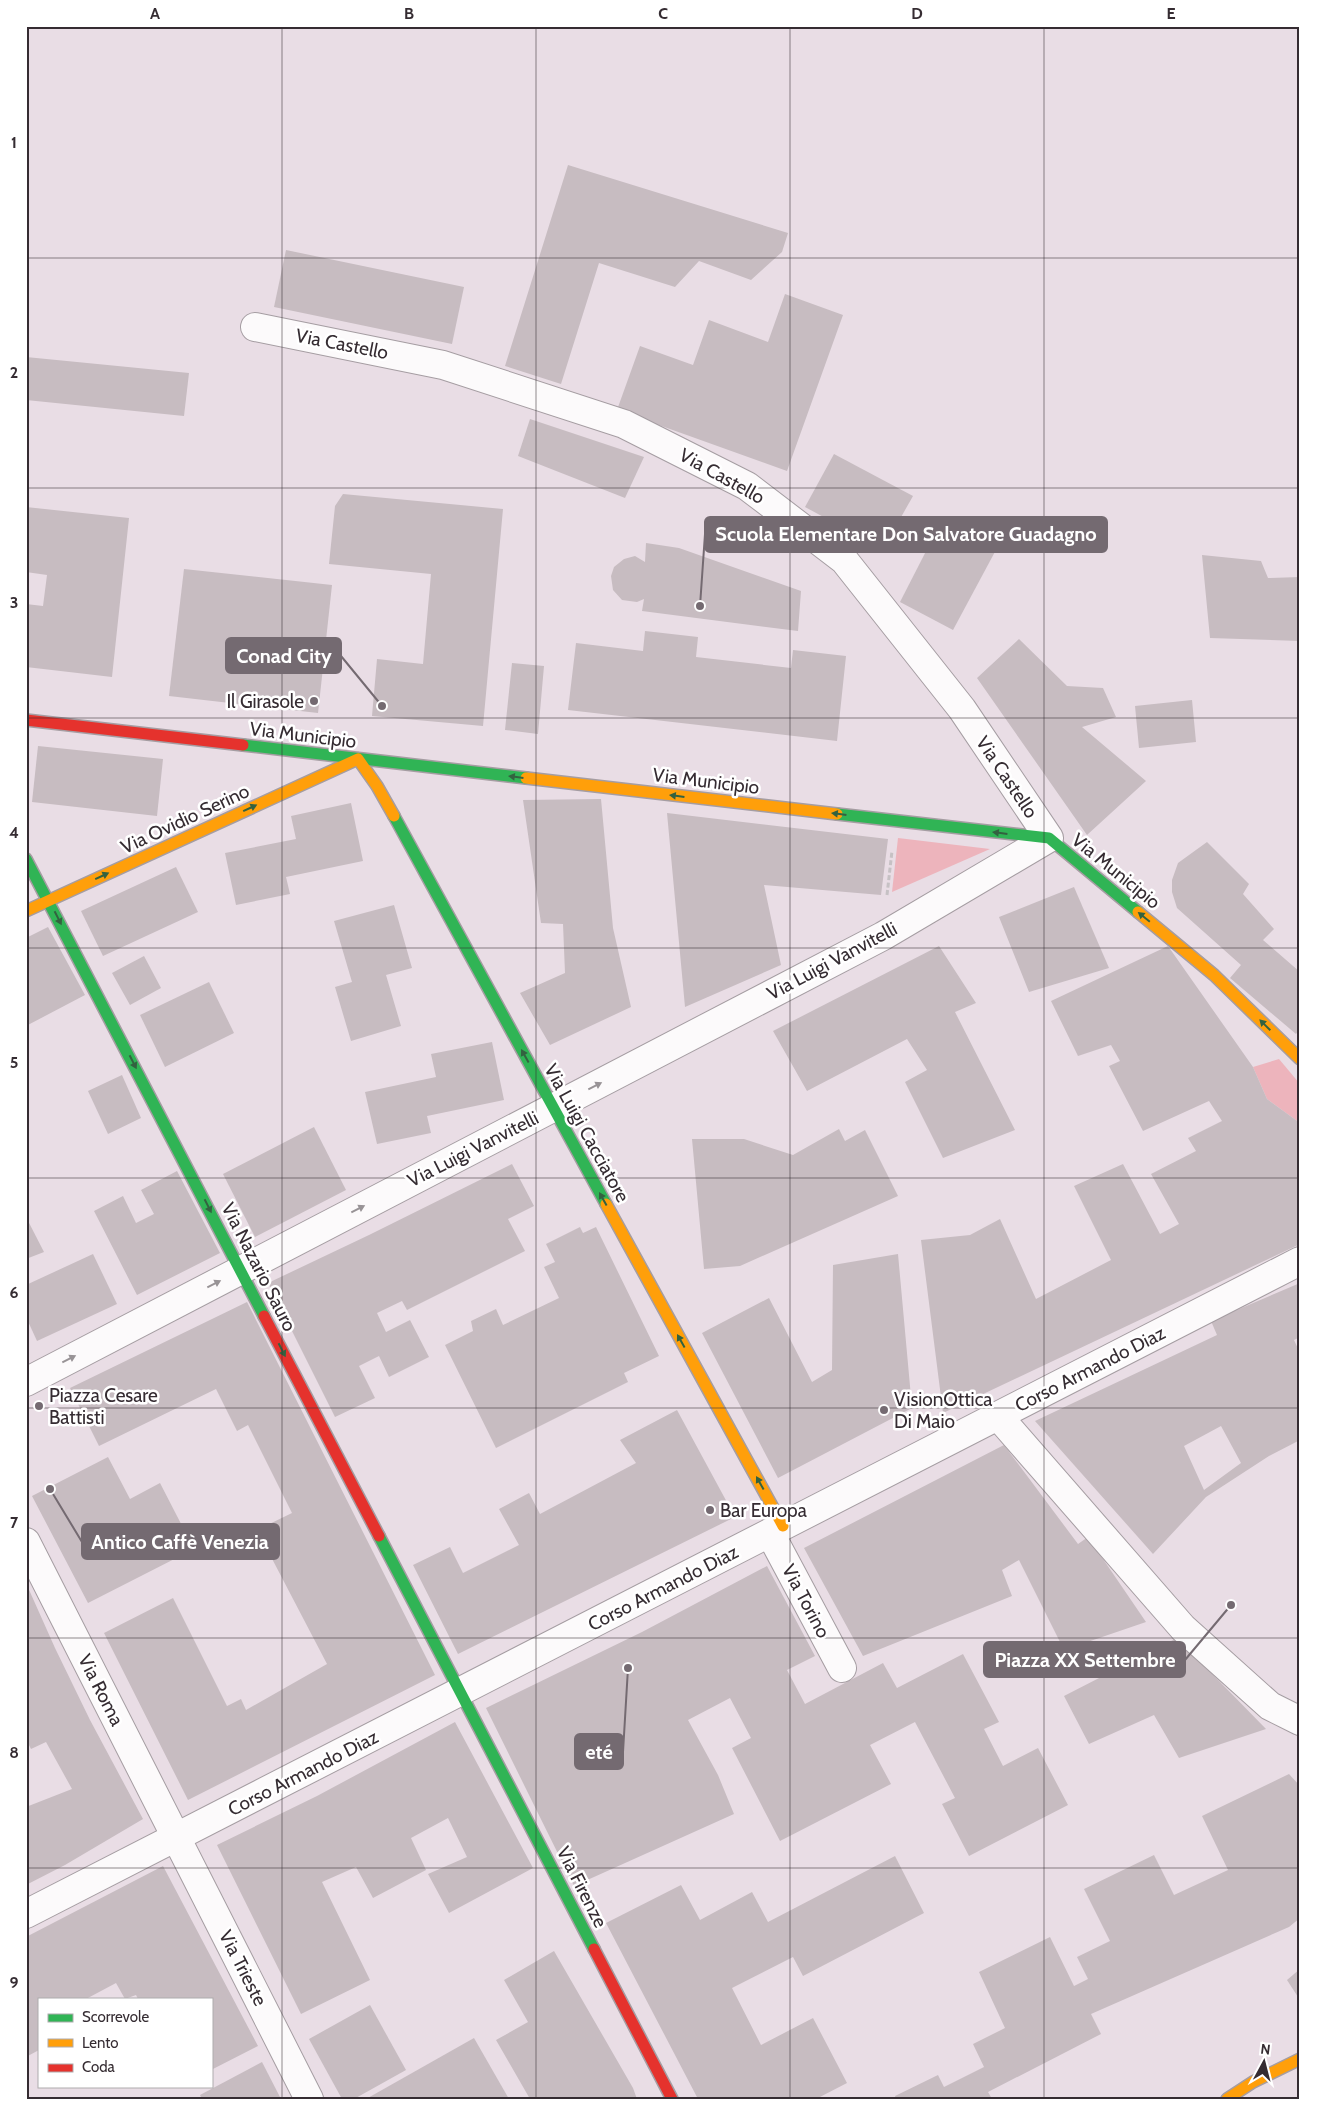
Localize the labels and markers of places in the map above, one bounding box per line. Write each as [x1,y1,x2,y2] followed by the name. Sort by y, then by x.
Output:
[705,517,1107,552] callout: Scuola Elementare Don Salvatore Guadagno
[226,638,341,673] callout: Conad City
[226,690,304,713] place label: Il Girasole
[308,695,320,707] marker: Il Girasole
[49,1384,158,1429] place label: Piazza Cesare Battisti
[894,1388,992,1433] place label: VisionOttica Di Maio
[33,1400,45,1412] marker: Piazza Cesare Battisti
[878,1404,890,1416] marker: VisionOttica Di Maio
[720,1499,807,1522] place label: Bar Europa
[704,1504,716,1516] marker: Bar Europa
[82,1524,279,1559] callout: Antico Caffè Venezia
[984,1642,1185,1677] callout: Piazza XX Settembre
[575,1734,623,1769] callout: eté

